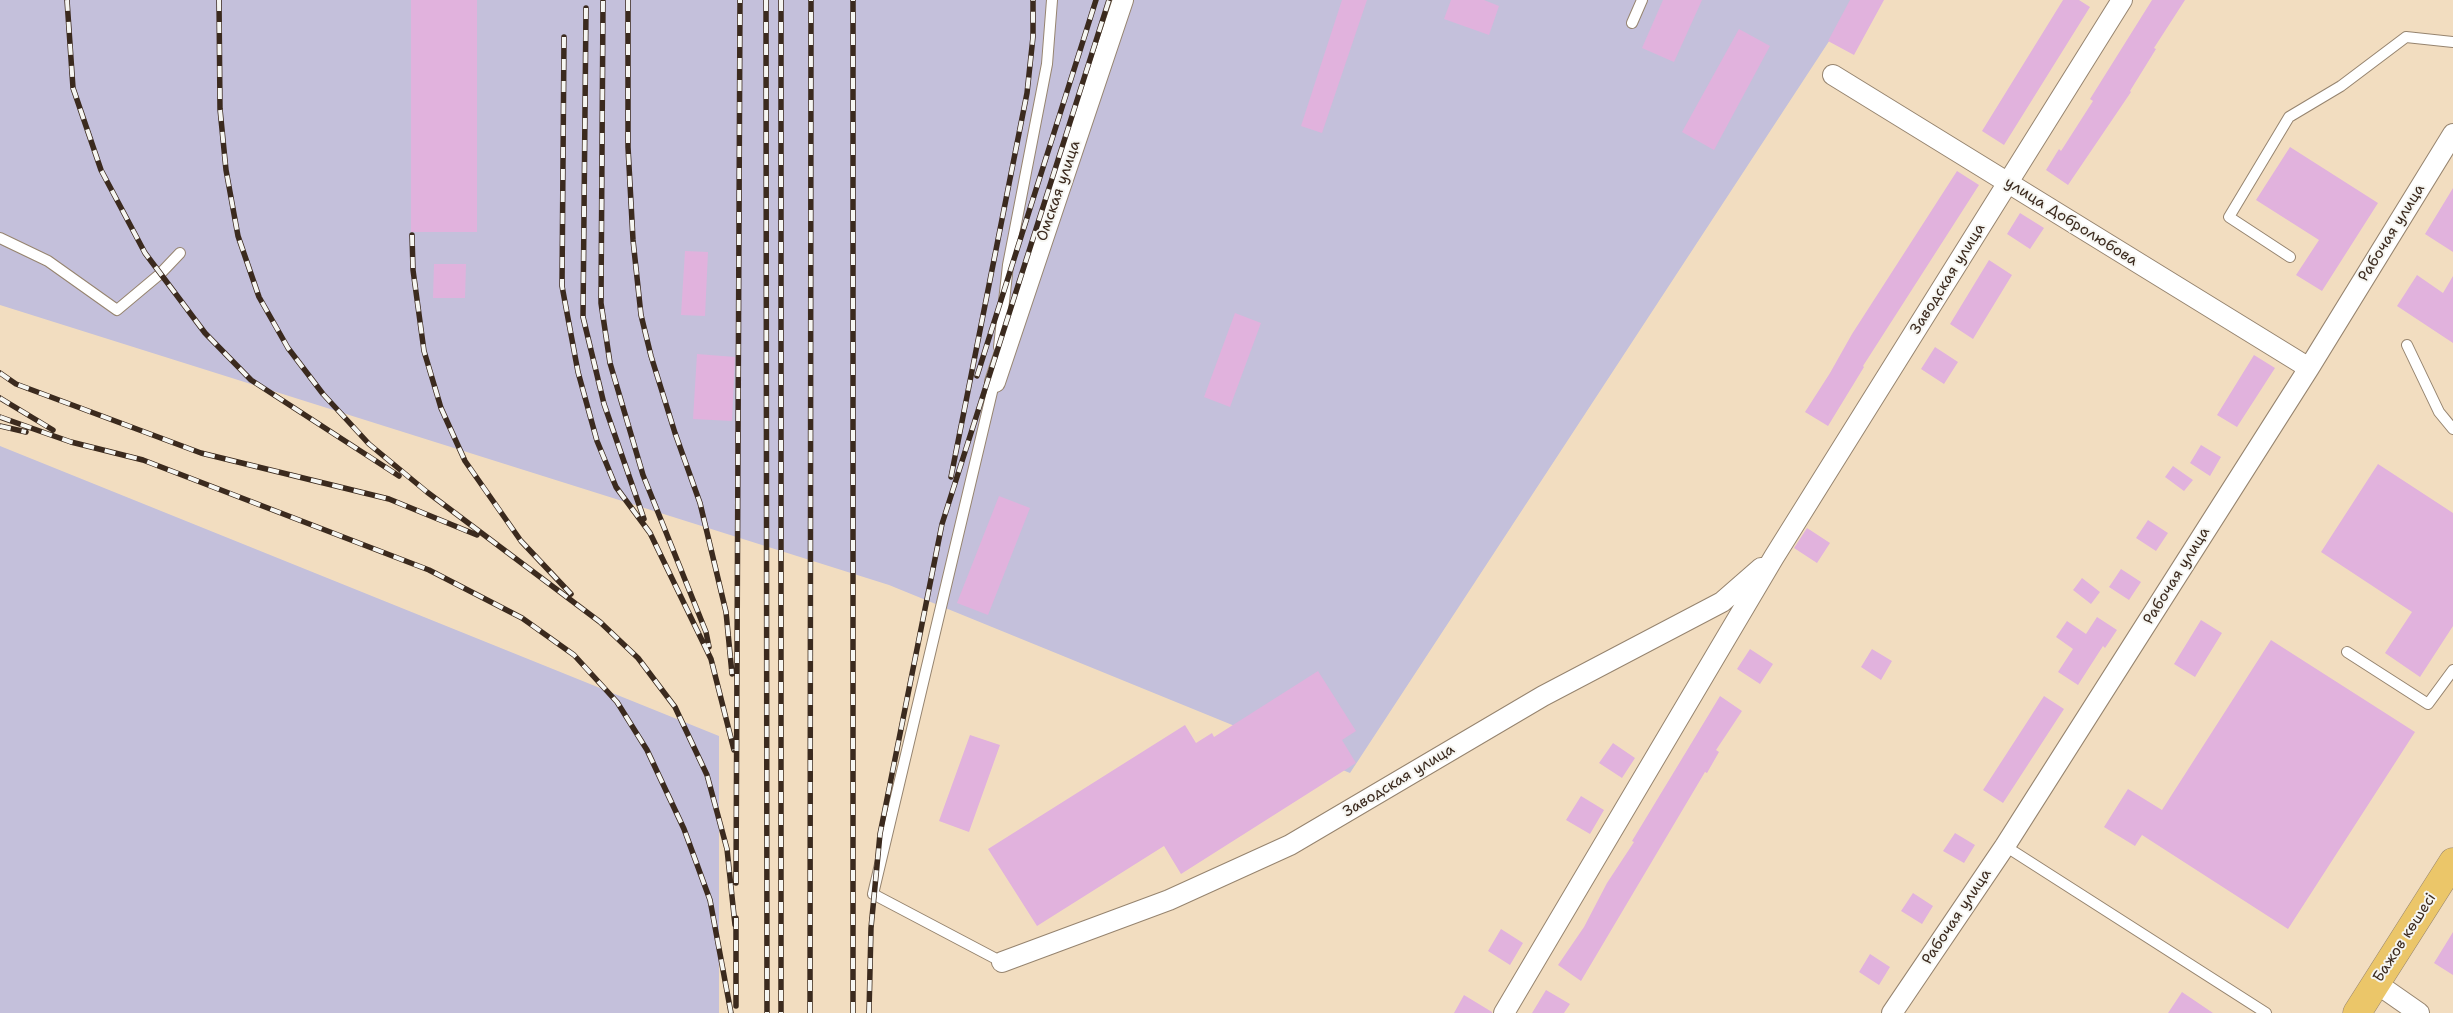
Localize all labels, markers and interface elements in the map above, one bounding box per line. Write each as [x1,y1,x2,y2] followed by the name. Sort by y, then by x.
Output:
[1033,138,1085,244] street label: Омская улица
[2001,174,2141,270] street label: улица Добролюбова
[2355,181,2429,285] street label: Рабочая улица
[1907,220,1989,338] street label: Заводская улица
[2140,524,2214,628] street label: Рабочая улица
[1340,741,1458,821] street label: Заводская улица
[1918,866,1996,968] street label: Рабочая улица
[2370,890,2440,986] street label: Бажов көшесі

